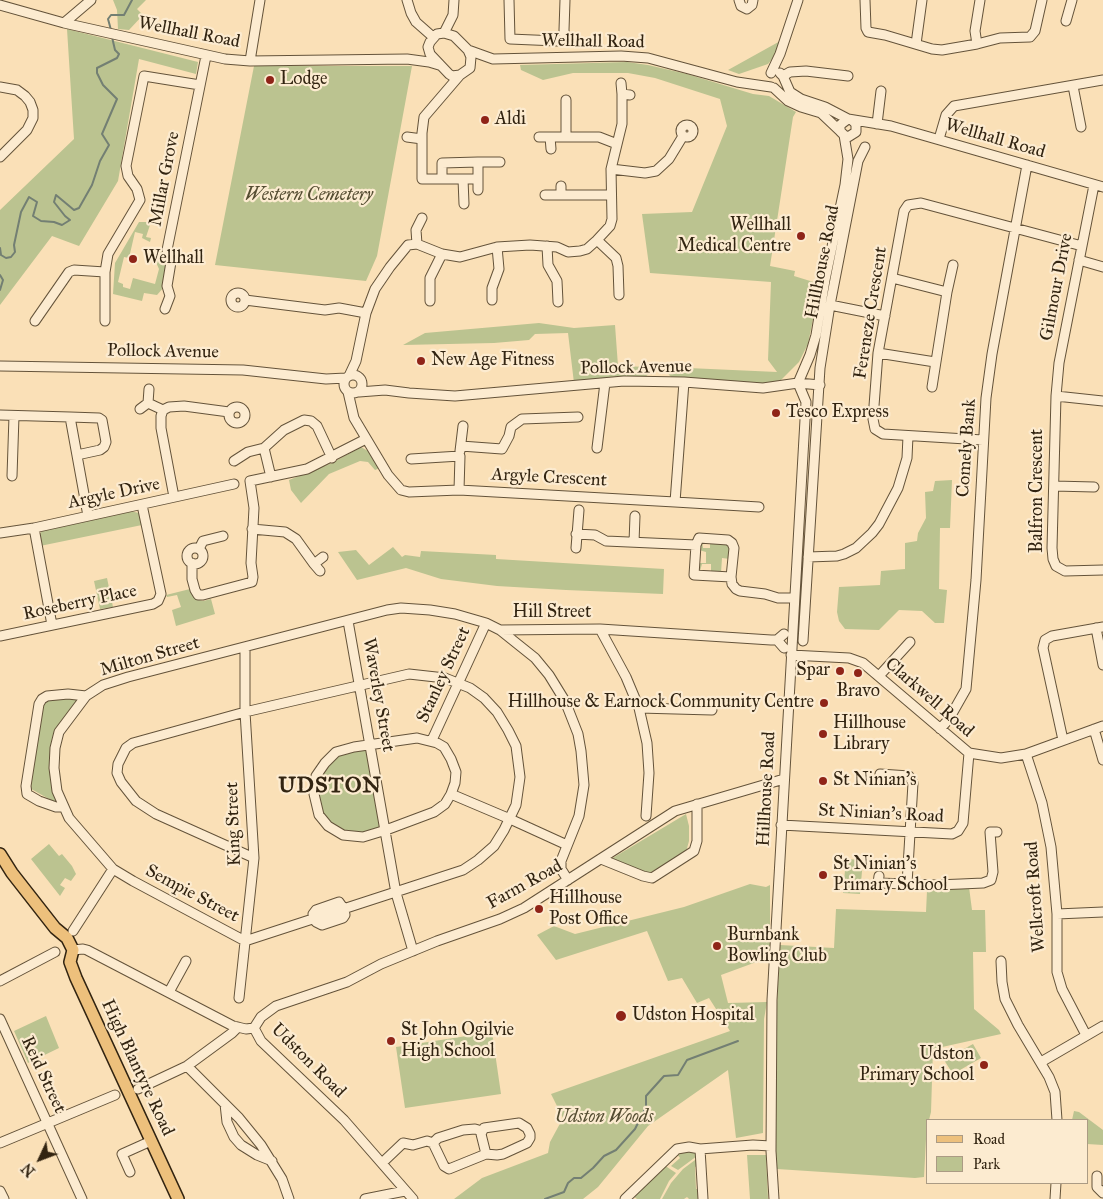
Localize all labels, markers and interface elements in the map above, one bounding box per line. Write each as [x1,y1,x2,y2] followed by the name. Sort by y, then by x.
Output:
[136,13,242,53] street label: Wellhall Road
[541,30,645,54] street label: Wellhall Road
[280,69,327,91] place label: Lodge
[264,74,276,86] marker: Lodge
[495,109,526,131] place label: Aldi
[479,114,491,126] marker: Aldi
[942,114,1048,164] street label: Wellhall Road
[145,130,185,228] street label: Millar Grove
[245,185,373,207] park label: Western Cemetery
[801,203,845,321] street label: Hillhouse Road
[677,215,791,258] place label: Wellhall Medical Centre
[795,230,807,242] marker: Wellhall Medical Centre
[1036,231,1078,343] street label: Gilmour Drive
[850,245,892,381] street label: Fereneze Crescent
[143,248,204,270] place label: Wellhall
[127,253,139,265] marker: Wellhall
[107,340,219,364] street label: Pollock Avenue
[431,350,554,372] place label: New Age Fitness
[415,355,427,367] marker: New Age Fitness
[580,356,692,380] street label: Pollock Avenue
[953,398,981,498] street label: Comely Bank
[786,402,889,424] place label: Tesco Express
[770,407,782,419] marker: Tesco Express
[1027,429,1049,553] street label: Balfron Crescent
[491,464,607,492] street label: Argyle Crescent
[66,474,162,514] street label: Argyle Drive
[21,580,139,626] street label: Roseberry Place
[513,602,591,624] street label: Hill Street
[412,624,476,726] street label: Stanley Street
[98,633,202,681] street label: Milton Street
[357,636,399,754] street label: Waverley Street
[880,654,978,742] street label: Clarkwell Road
[796,660,830,682] place label: Spar
[834,665,846,677] marker: Spar
[852,667,864,679] marker: Bravo
[836,681,880,703] place label: Bravo
[508,692,814,714] place label: Hillhouse & Earnock Community Centre
[818,697,830,709] marker: Hillhouse & Earnock Community Centre
[833,713,906,756] place label: Hillhouse Library
[817,728,829,740] marker: Hillhouse Library
[753,731,781,847] street label: Hillhouse Road
[833,770,917,792] place label: St Ninian's
[277,774,383,800] district label: UDSTON
[817,775,829,787] marker: St Ninian's
[222,781,246,867] street label: King Street
[818,800,944,828] street label: St Ninian's Road
[1021,841,1051,953] street label: Wellcroft Road
[833,854,948,896] place label: St Ninian's Primary School
[483,855,567,915] street label: Farm Road
[141,860,243,928] street label: Sempie Street
[817,869,829,881] marker: St Ninian's Primary School
[549,888,628,931] place label: Hillhouse Post Office
[533,903,545,915] marker: Hillhouse Post Office
[727,925,827,968] place label: Burnbank Bowling Club
[711,940,723,952] marker: Burnbank Bowling Club
[96,996,178,1140] street label: High Blantyre Road
[632,1005,754,1027] place label: Udston Hospital
[614,1009,628,1023] marker: Udston Hospital
[266,1019,350,1103] street label: Udston Road
[401,1020,514,1062] place label: St John Ogilvie High School
[16,1033,70,1117] street label: Reid Street
[385,1035,397,1047] marker: St John Ogilvie High School
[859,1044,974,1086] place label: Udston Primary School
[978,1059,990,1071] marker: Udston Primary School
[555,1107,653,1129] park label: Udston Woods
[926,1119,1088,1184] legend
[973,1130,1005,1148] text: Road
[15,1134,65,1184] north arrow
[973,1155,1000,1173] text: Park
[18,1159,39,1180] text: N

